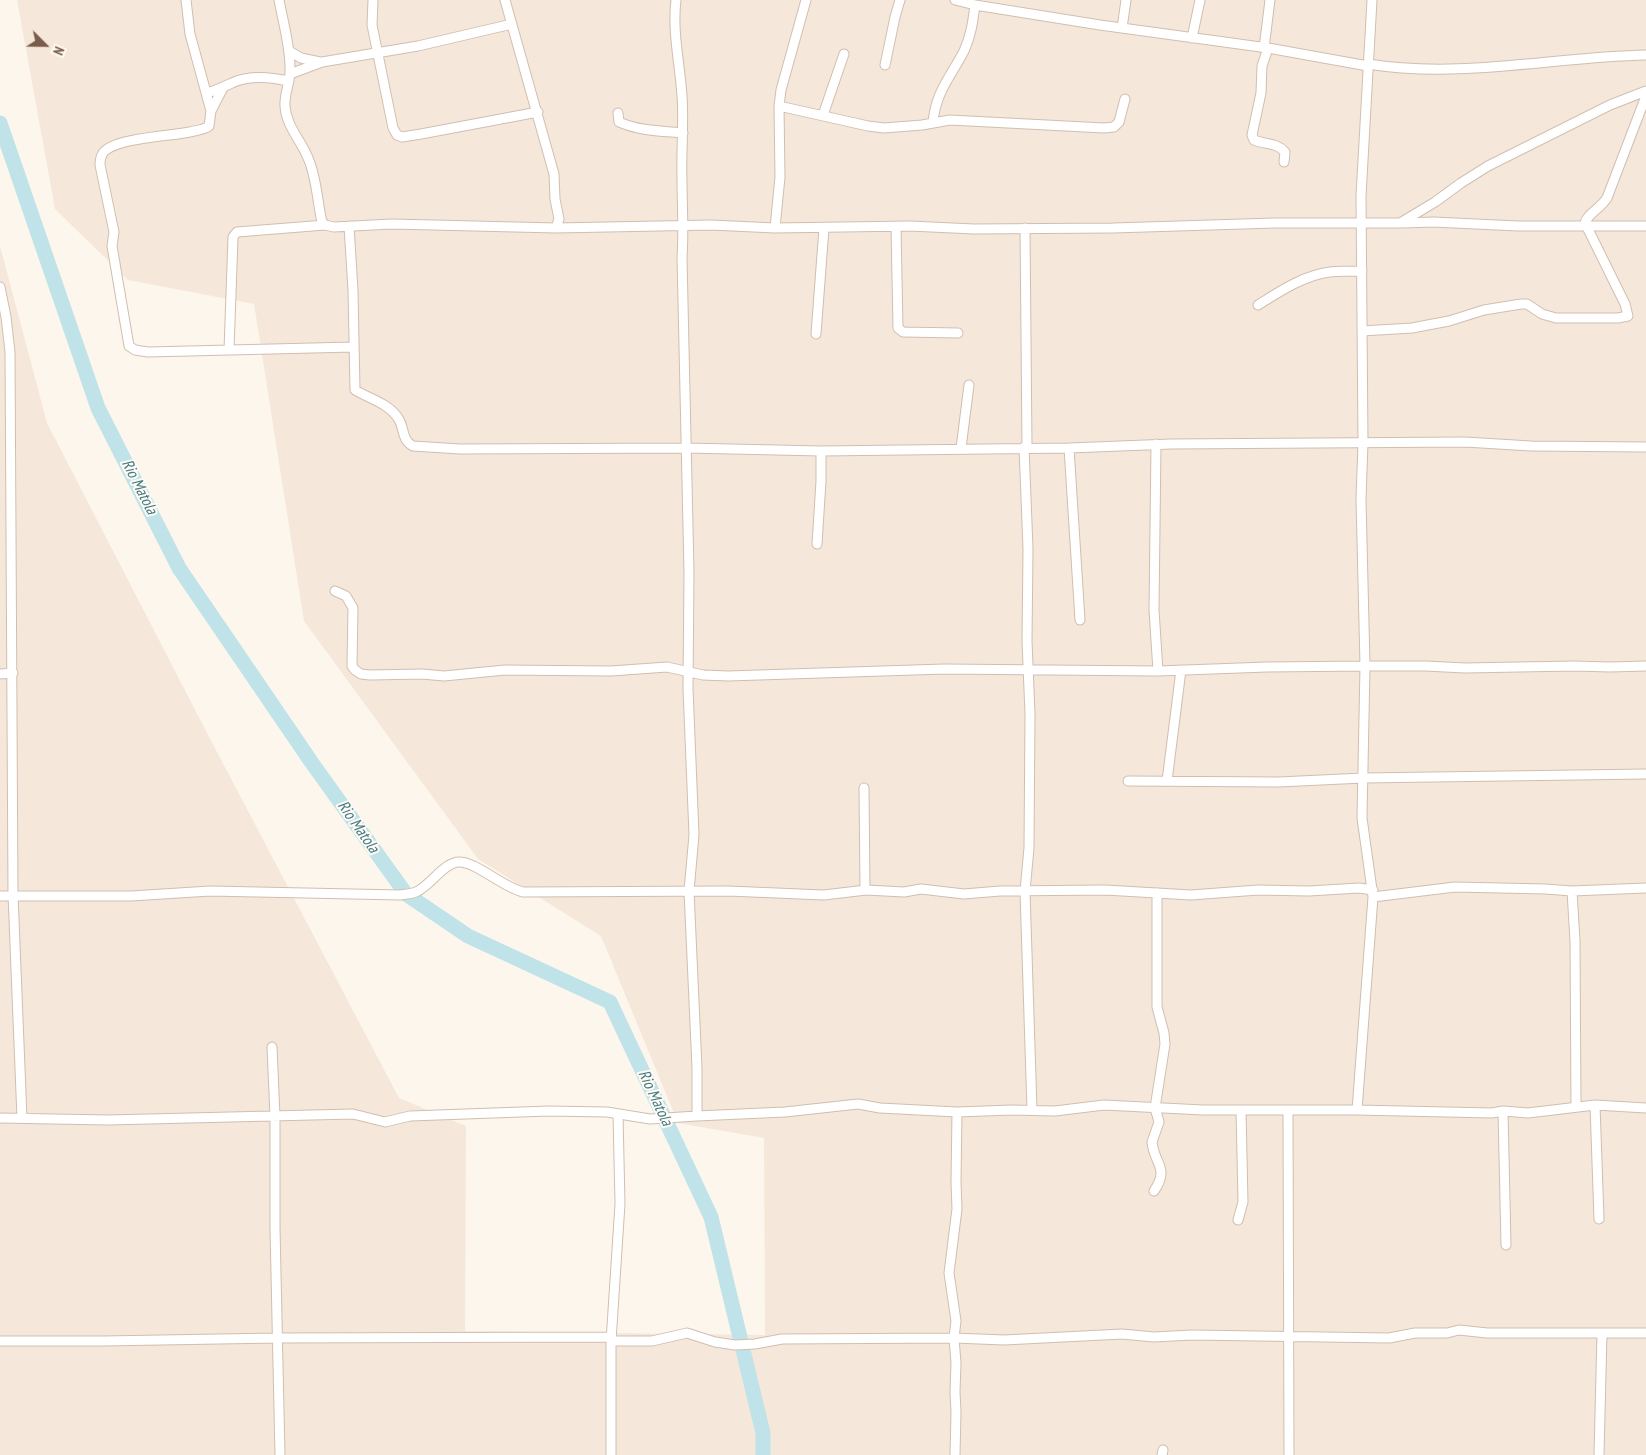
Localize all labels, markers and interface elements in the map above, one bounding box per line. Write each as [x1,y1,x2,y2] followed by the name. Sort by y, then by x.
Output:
[20,20,70,70] north arrow
[49,44,69,58] text: N
[117,456,161,518] water label: Rio Matola
[333,797,383,857] water label: Rio Matola
[634,1067,676,1129] water label: Rio Matola

